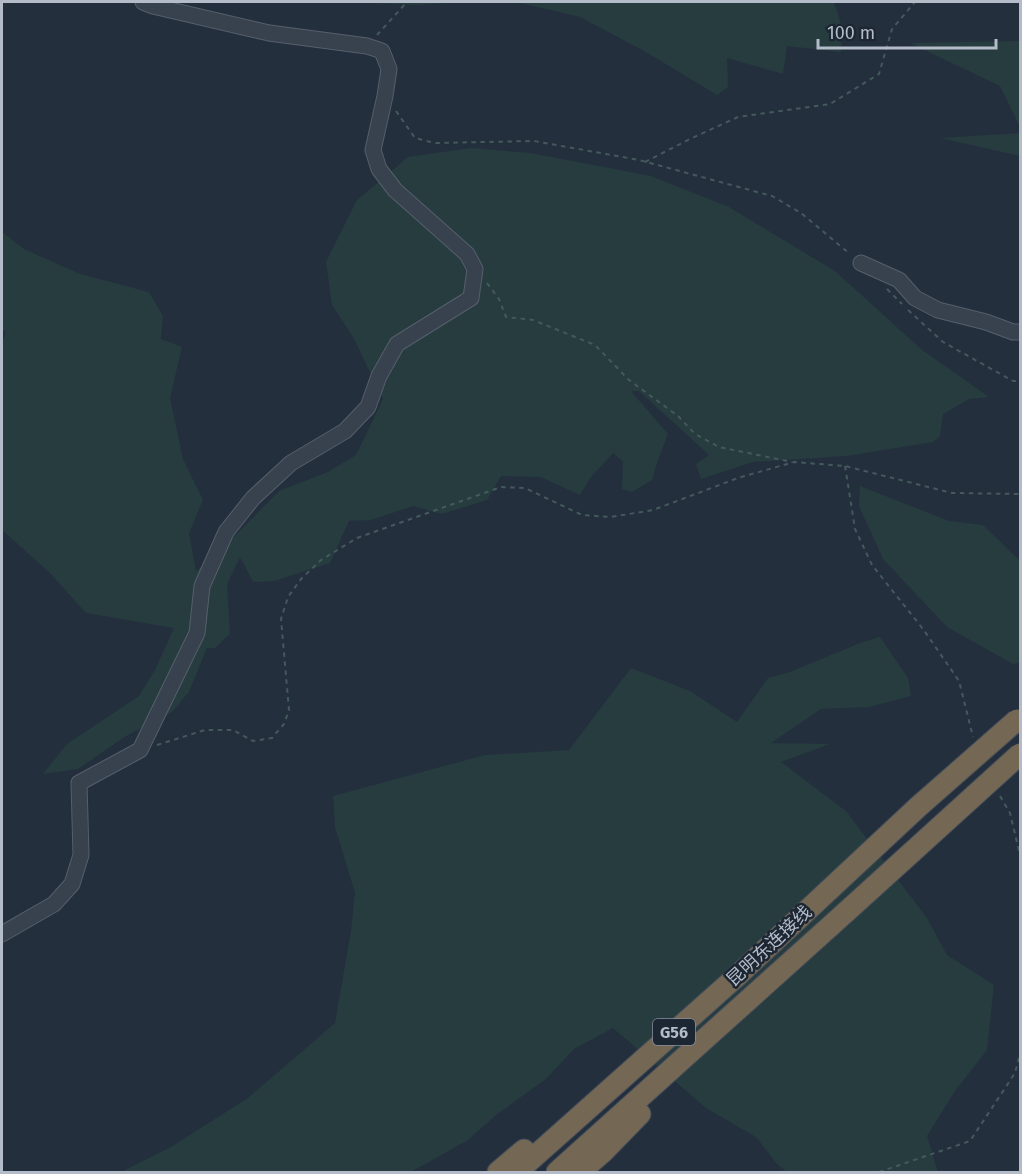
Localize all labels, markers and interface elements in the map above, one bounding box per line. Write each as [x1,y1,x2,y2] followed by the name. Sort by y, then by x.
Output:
[818,12,996,50] scale bar
[827,22,875,44] text: 100 m
[722,901,816,991] street label: 昆明东连接线
[653,1019,695,1045] road number: G56

